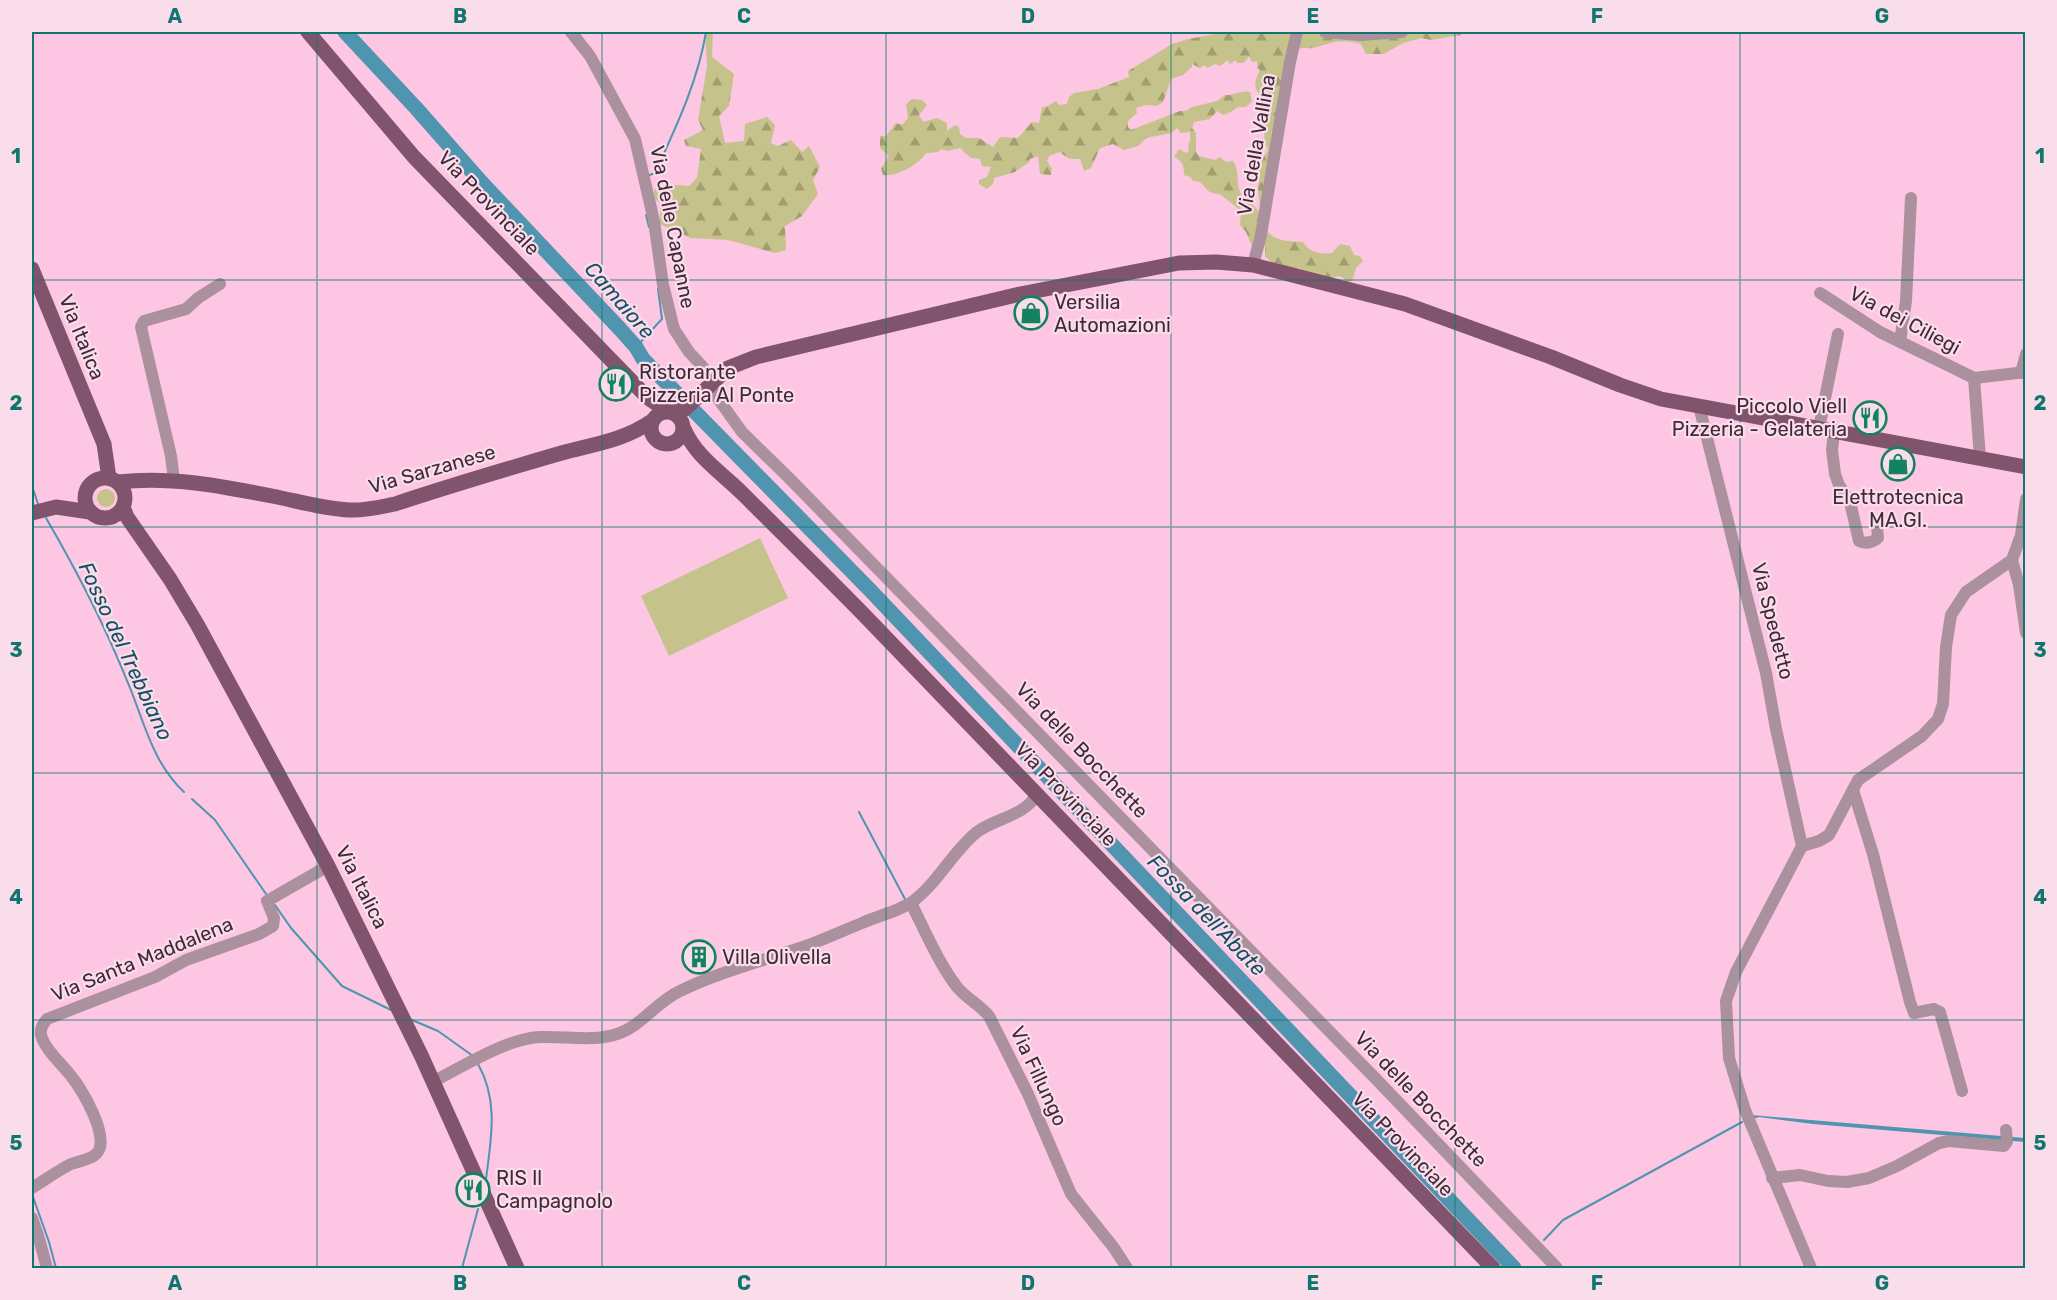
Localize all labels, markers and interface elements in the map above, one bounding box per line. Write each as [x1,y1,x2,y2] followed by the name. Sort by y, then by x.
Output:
[168,4,183,28] text: A
[453,4,467,28] text: B
[737,4,751,28] text: C
[1021,4,1035,28] text: D
[1307,4,1319,28] text: E
[1591,4,1603,28] text: F
[1875,4,1889,28] text: G
[1232,73,1280,217] street label: Via della Vallina
[645,143,701,311] street label: Via delle Capanne
[11,144,21,168] text: 1
[2035,144,2045,168] text: 1
[433,146,545,260] street label: Via Provinciale
[580,256,660,344] water label: Camaiore
[1845,281,1965,359] street label: Via dei Ciliegi
[1054,290,1171,337] place label: Versilia Automazioni
[54,291,110,383] street label: Via Italica
[1013,295,1049,331] shop icon: Versilia Automazioni
[639,360,794,407] place label: Ristorante Pizzeria Al Ponte
[598,366,634,402] restaurant icon: Ristorante Pizzeria Al Ponte
[10,391,23,415] text: 2
[2034,391,2047,415] text: 2
[1672,394,1847,441] place label: Piccolo Viell Pizzeria - Gelateria
[1852,400,1888,436] restaurant icon: Piccolo Viell Pizzeria - Gelateria
[366,439,498,499] street label: Via Sarzanese
[1880,446,1916,482] shop icon: Elettrotecnica MA.GI.
[1832,485,1964,532] place label: Elettrotecnica MA.GI.
[74,558,178,744] water label: Fosso del Trebbiano
[1747,560,1799,682] street label: Via Spedetto
[9,638,23,662] text: 3
[2033,638,2047,662] text: 3
[1011,677,1153,823] street label: Via delle Bocchette
[1010,737,1122,851] street label: Via Provinciale
[331,841,393,933] street label: Via Italica
[1143,849,1272,981] water label: Fossa dell'Abate
[9,885,23,909] text: 4
[2033,885,2047,909] text: 4
[48,912,236,1006] street label: Via Santa Maddalena
[681,939,717,975] building icon: Villa Olivella
[722,945,831,969] place label: Villa Olivella
[1005,1022,1073,1130] street label: Via Fillungo
[1350,1026,1492,1172] street label: Via delle Bocchette
[1347,1087,1459,1201] street label: Via Provinciale
[10,1131,23,1155] text: 5
[2034,1131,2047,1155] text: 5
[496,1166,613,1213] place label: RIS Il Campagnolo
[455,1172,491,1208] restaurant icon: RIS Il Campagnolo
[168,1271,183,1295] text: A
[453,1271,467,1295] text: B
[737,1271,751,1295] text: C
[1021,1271,1035,1295] text: D
[1307,1271,1319,1295] text: E
[1591,1271,1603,1295] text: F
[1875,1271,1889,1295] text: G

